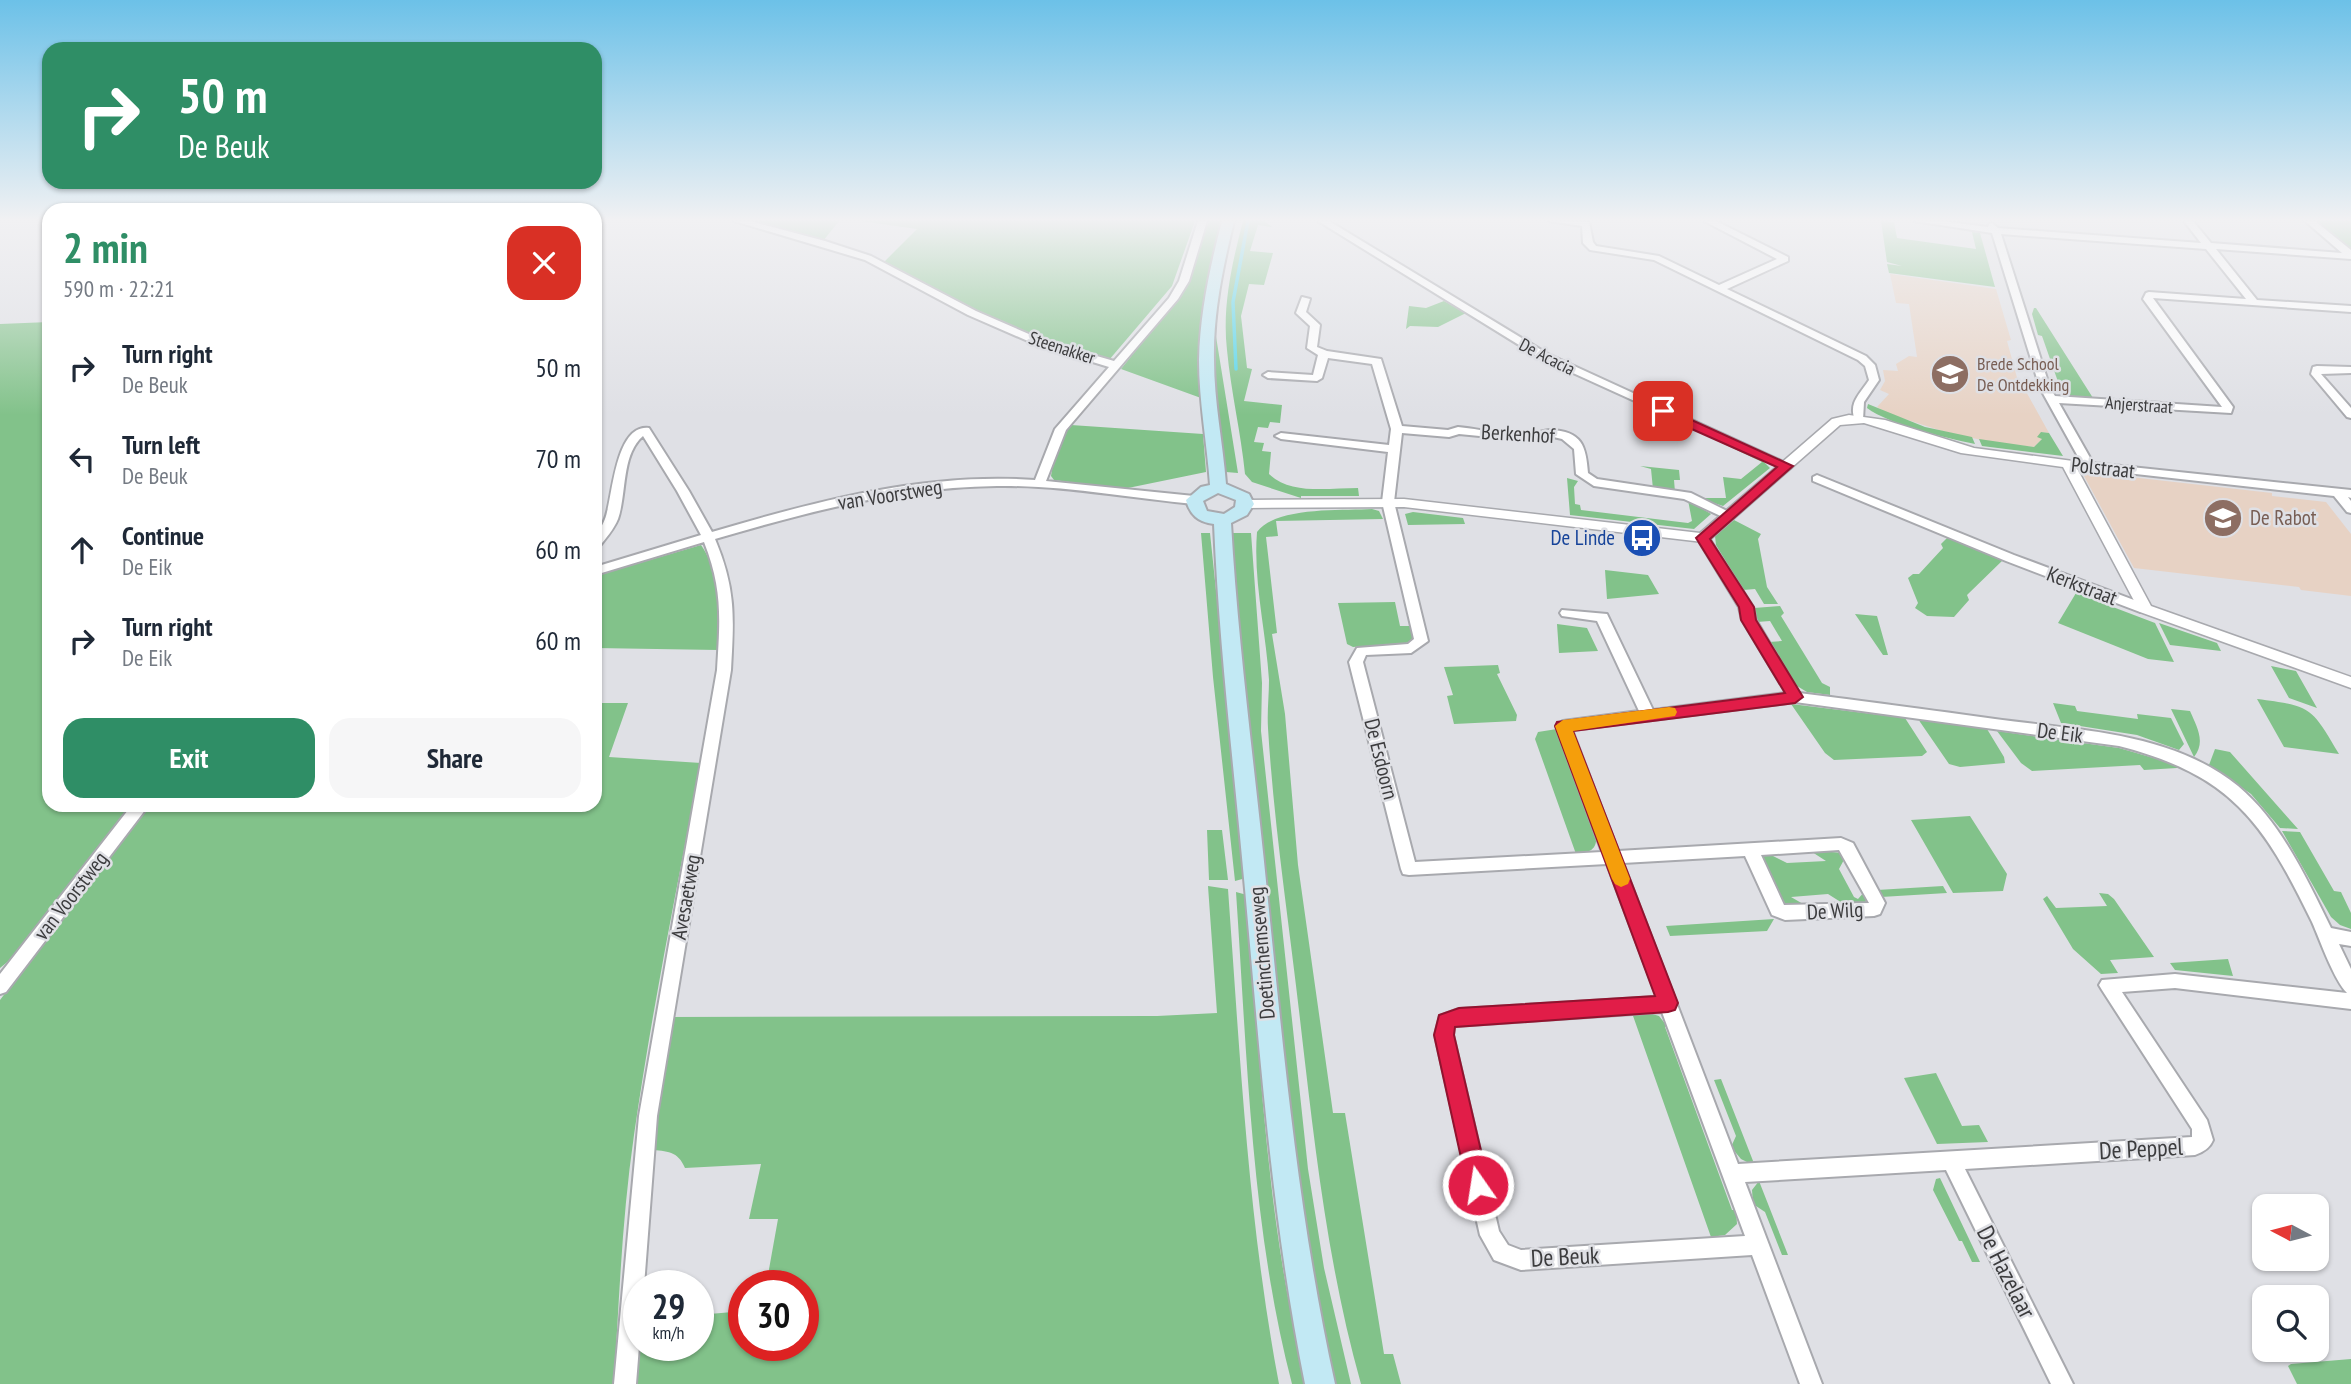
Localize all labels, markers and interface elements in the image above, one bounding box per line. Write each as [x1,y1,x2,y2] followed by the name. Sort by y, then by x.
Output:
[178,63,267,127] text: 50 m
[63,70,154,161] icon: right
[178,125,269,167] text: De Beuk
[63,220,148,275] text: 2 min
[507,226,581,300] button: close
[63,274,175,303] text: 590 m · 22:21
[1026,326,1098,369] street label: Steenakker
[1515,333,1579,380] street label: De Acacia
[122,337,213,370] text: Turn right
[63,349,101,387] icon: right
[535,351,581,384] text: 50 m
[1977,352,2069,396] place label: Brede School De Ontdekking
[1929,353,1971,395] school or university icon: Brede School De Ontdekking
[122,370,188,399] text: De Beuk
[1633,381,1693,441] pin
[2104,391,2174,418] street label: Anjerstraat
[1644,392,1682,430] icon: arrive
[1481,418,1556,449] street label: Berkenhof
[122,428,200,461] text: Turn left
[63,440,101,478] icon: left
[535,442,581,475] text: 70 m
[2070,451,2137,484] street label: Polstraat
[122,461,188,490] text: De Beuk
[836,473,944,516] street label: van Voorstweg
[2202,497,2244,539] school or university icon: De Rabot
[2250,504,2317,531] place label: De Rabot
[1621,517,1663,559] bus stop icon: De Linde
[122,519,204,552] text: Continue
[1551,524,1615,551] place label: De Linde
[63,531,101,569] icon: ahead
[535,533,581,566] text: 60 m
[122,552,172,581] text: De Eik
[2043,560,2121,611] street label: Kerkstraat
[122,610,213,643] text: Turn right
[63,622,101,660] icon: right
[535,624,581,657] text: 60 m
[122,643,172,672] text: De Eik
[1358,716,1405,802] street label: De Esdoorn
[2036,716,2084,749] street label: De Eik
[63,718,315,798] button: Exit
[329,718,581,798] button: Share
[28,846,114,945] street label: van Voorstweg
[665,852,706,942] street label: Avesaetweg
[1242,886,1281,1020] street label: Doetinchemseweg
[1806,896,1864,925] street label: De Wilg
[2098,1131,2184,1166] street label: De Peppel
[1441,1148,1515,1222] position arrow
[2252,1194,2329,1270] north arrow
[2252,1194,2329,1362] map controls
[1970,1220,2043,1324] street label: De Hazelaar
[1530,1239,1601,1274] street label: De Beuk
[728,1270,819,1361] speed limit sign: 30
[652,1283,685,1329] text: 29
[2252,1285,2329,1362] button: search
[653,1321,684,1344] text: km/h

